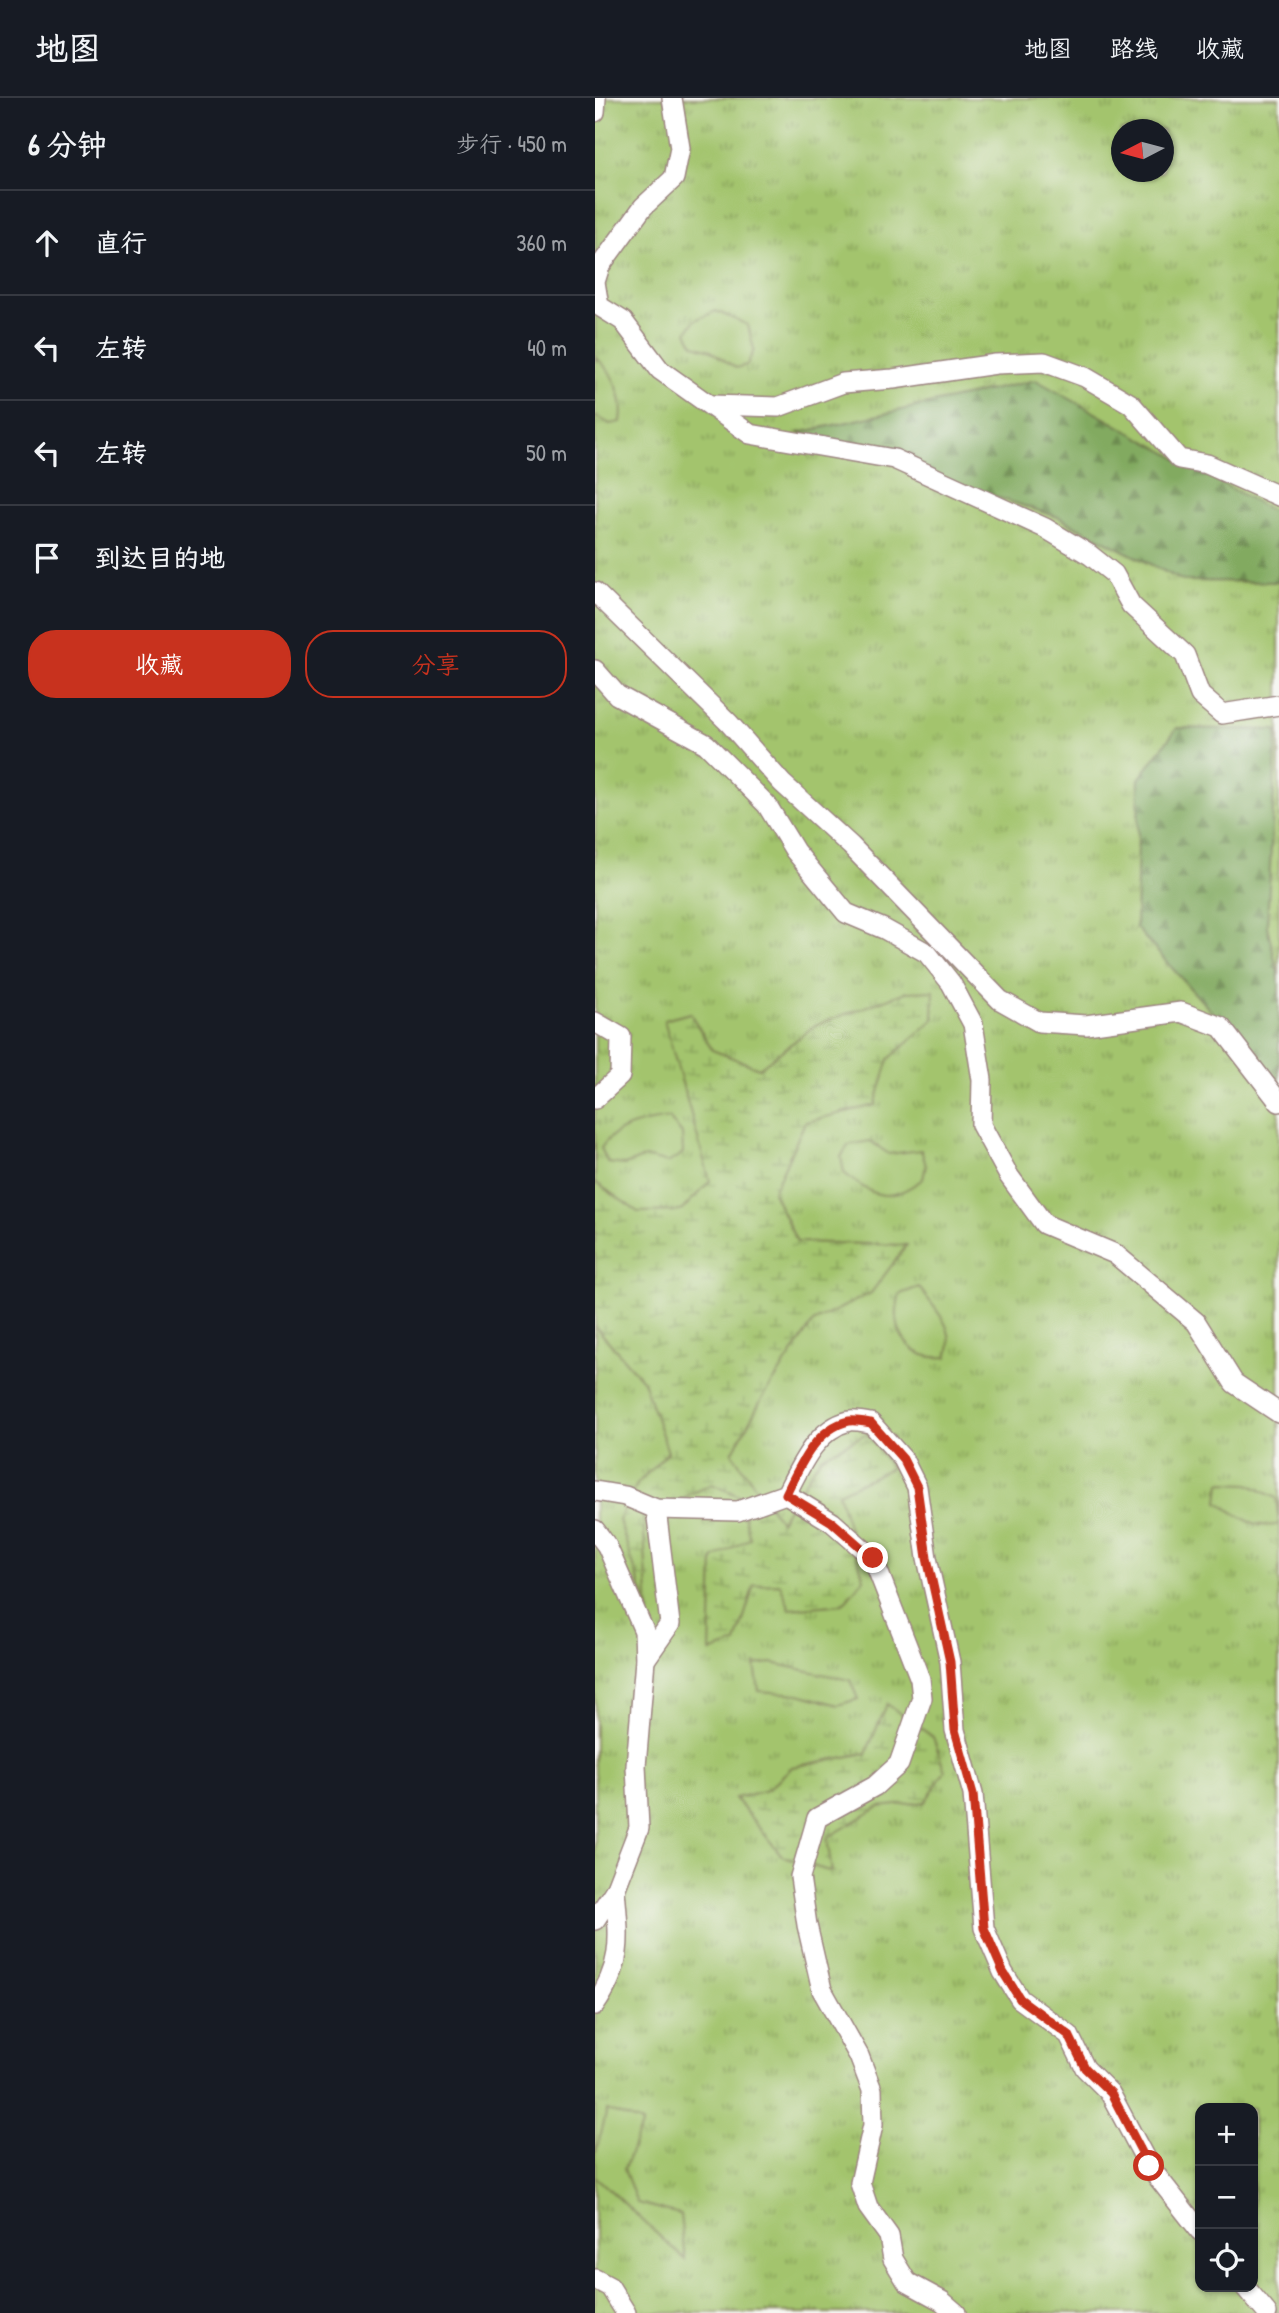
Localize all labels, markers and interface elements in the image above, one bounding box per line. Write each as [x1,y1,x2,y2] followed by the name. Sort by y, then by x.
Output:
[35,26,101,70] text: 地图
[1024,32,1072,64] text: 地图
[1110,32,1158,64] text: 路线
[1196,32,1244,64] text: 收藏
[1111,119,1174,182] north arrow
[28,124,107,164] text: 6 分钟
[456,128,567,159] text: 步行 · 450 m
[28,224,66,262] icon: ahead
[95,225,147,260] text: 直行
[516,227,567,258] text: 360 m
[28,329,66,367] icon: left
[95,330,147,365] text: 左转
[527,332,567,363] text: 40 m
[28,434,66,472] icon: left
[95,435,147,470] text: 左转
[526,437,567,468] text: 50 m
[28,539,66,577] icon: arrive
[95,540,225,575] text: 到达目的地
[28,630,291,698] button: 收藏
[305,630,567,698] button: 分享
[857,1542,888,1573] route end
[1195,2103,1258,2292] map controls
[1195,2103,1258,2166] button: +
[1133,2150,1164,2181] route start
[1195,2166,1258,2229] button: −
[1195,2229,1258,2292] button: locate

